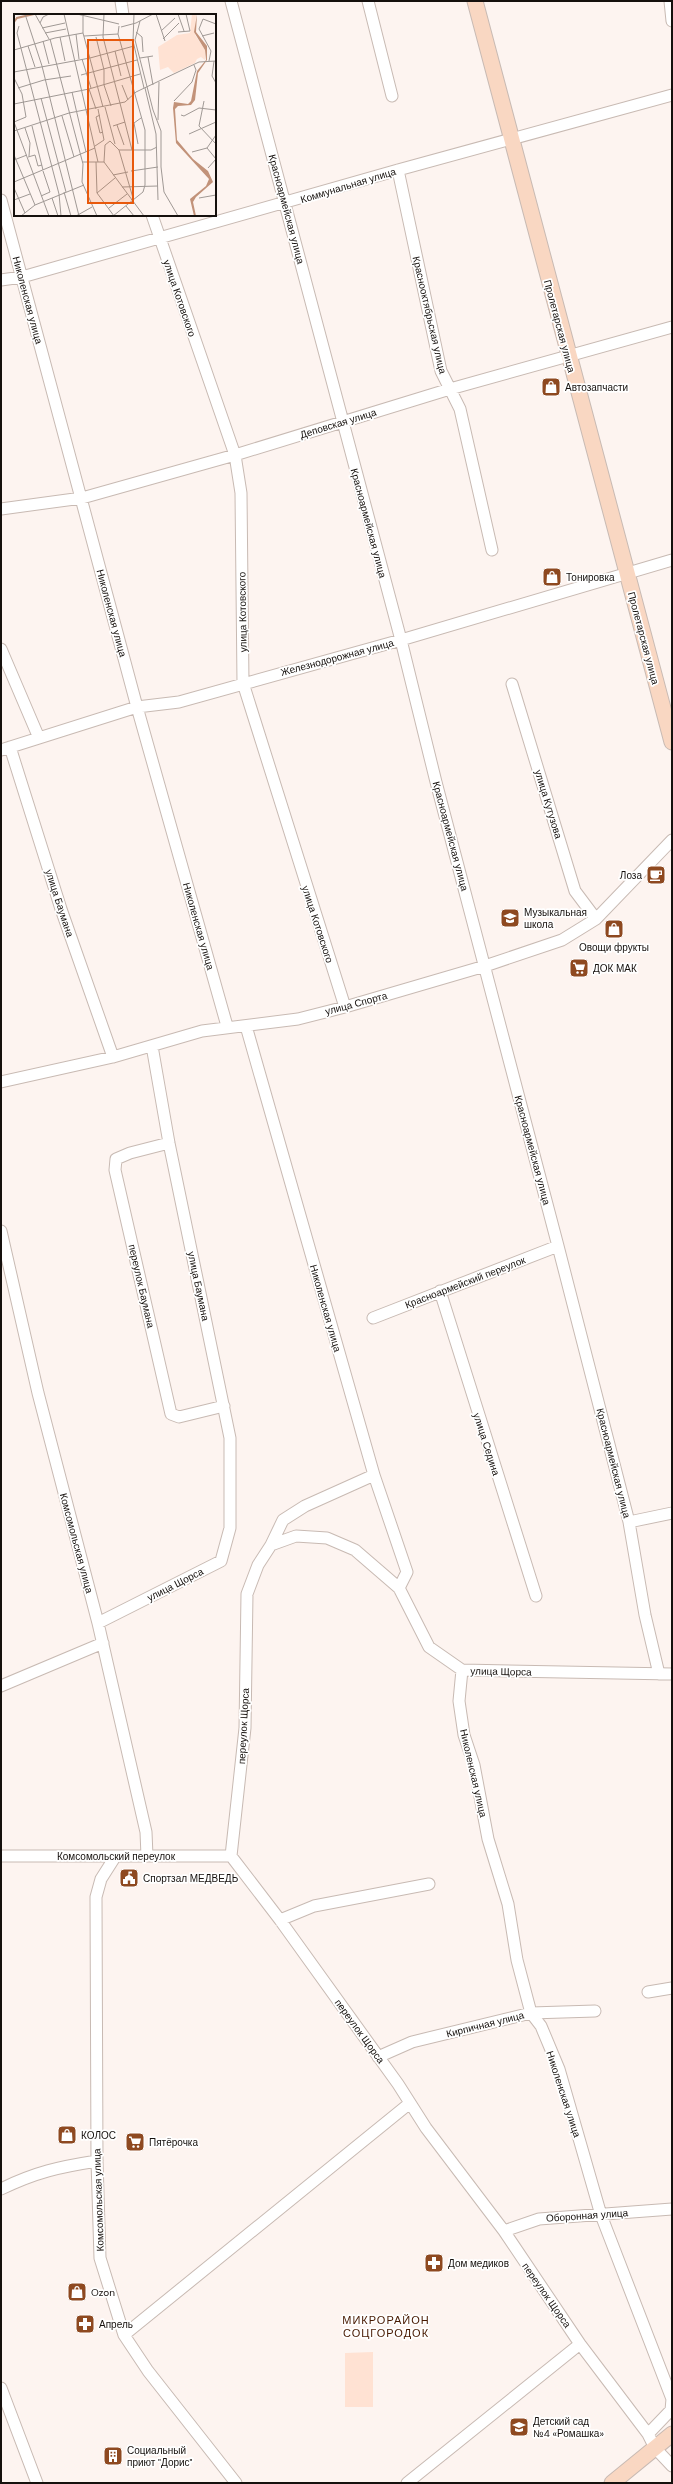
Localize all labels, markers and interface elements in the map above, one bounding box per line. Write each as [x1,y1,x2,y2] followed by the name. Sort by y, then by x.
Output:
[14,14,216,216] inset map
[266,153,308,266] street label: Красноармейская улица
[299,165,398,206] street label: Коммунальная улица
[10,255,46,346] street label: Николенская улица
[410,255,449,376] street label: Краснооктябрьская улица
[160,258,199,339] street label: улица Котовского
[541,278,578,374] street label: Пролетарская улица
[540,376,562,398] shop icon: Автозапчасти
[565,381,628,394] place label: Автозапчасти
[298,406,378,441] street label: Деповская улица
[348,467,390,580] street label: Красноармейская улица
[541,566,563,588] shop icon: Тонировка
[94,568,130,659] street label: Николенская улица
[235,571,250,652] street label: улица Котовского
[566,571,615,584] place label: Тонировка
[625,590,662,686] street label: Пролетарская улица
[279,636,396,679] street label: Железнодорожная улица
[532,768,565,841] street label: улица Кутузова
[430,780,472,893] street label: Красноармейская улица
[645,864,667,886] cafe icon: Лоза
[42,868,77,939] street label: улица Баумана
[620,869,642,882] place label: Лоза
[180,881,217,972] street label: Николенская улица
[299,884,336,965] street label: улица Котовского
[524,906,587,931] place label: Музыкальная школа
[499,907,521,929] school or university icon: Музыкальная школа
[603,918,625,940] shop icon: Овощи фрукты
[579,941,649,954] place label: Овощи фрукты
[568,957,590,979] supermarket icon: ДОК МАК
[593,962,637,975] place label: ДОК МАК
[324,989,389,1018] street label: улица Спорта
[512,1094,554,1207] street label: Красноармейская улица
[126,1243,158,1330] street label: переулок Баумана
[185,1250,212,1322] street label: улица Баумана
[403,1253,528,1311] street label: Красноармейский переулок
[307,1263,344,1354] street label: Николенская улица
[594,1407,634,1520] street label: Красноармейская улица
[470,1411,503,1478] street label: улица Седина
[57,1492,96,1595] street label: Комсомольская улица
[145,1565,206,1604] street label: улица Щорса
[470,1664,532,1679] street label: улица Щорса
[235,1687,252,1765] street label: переулок Щорса
[457,1728,490,1819] street label: Николенская улица
[57,1850,176,1863] street label: Комсомольский переулок
[118,1867,140,1889] public building icon: Спортзал МЕДВЕДЬ
[143,1872,239,1885] place label: Спортзал МЕДВЕДЬ
[332,1997,388,2066] street label: переулок Щорса
[445,2008,526,2040] street label: Кирпичная улица
[543,2049,584,2140] street label: Николенская улица
[56,2124,78,2146] shop icon: КОЛОС
[81,2129,116,2142] place label: КОЛОС
[124,2131,146,2153] supermarket icon: Пятёрочка
[149,2136,198,2149] place label: Пятёрочка
[90,2148,107,2252] street label: Комсомольская улица
[545,2206,629,2225] street label: Оборонная улица
[423,2252,445,2274] pharmacy icon: Дом медиков
[448,2257,509,2270] place label: Дом медиков
[519,2260,574,2331] street label: переулок Щорса
[66,2281,88,2303] shop icon: Ozon
[91,2286,115,2299] place label: Ozon
[74,2313,96,2335] pharmacy icon: Апрель
[342,2313,430,2340] district label: МИКРОРАЙОН СОЦГОРОДОК
[99,2318,133,2331] place label: Апрель
[533,2415,604,2440] place label: Детский сад №4 «Ромашка»
[508,2416,530,2438] school or university icon: Детский сад №4 «Ромашка»
[127,2444,193,2469] place label: Социальный приют "Дорис"
[102,2445,124,2467] building icon: Социальный приют "Дорис"

